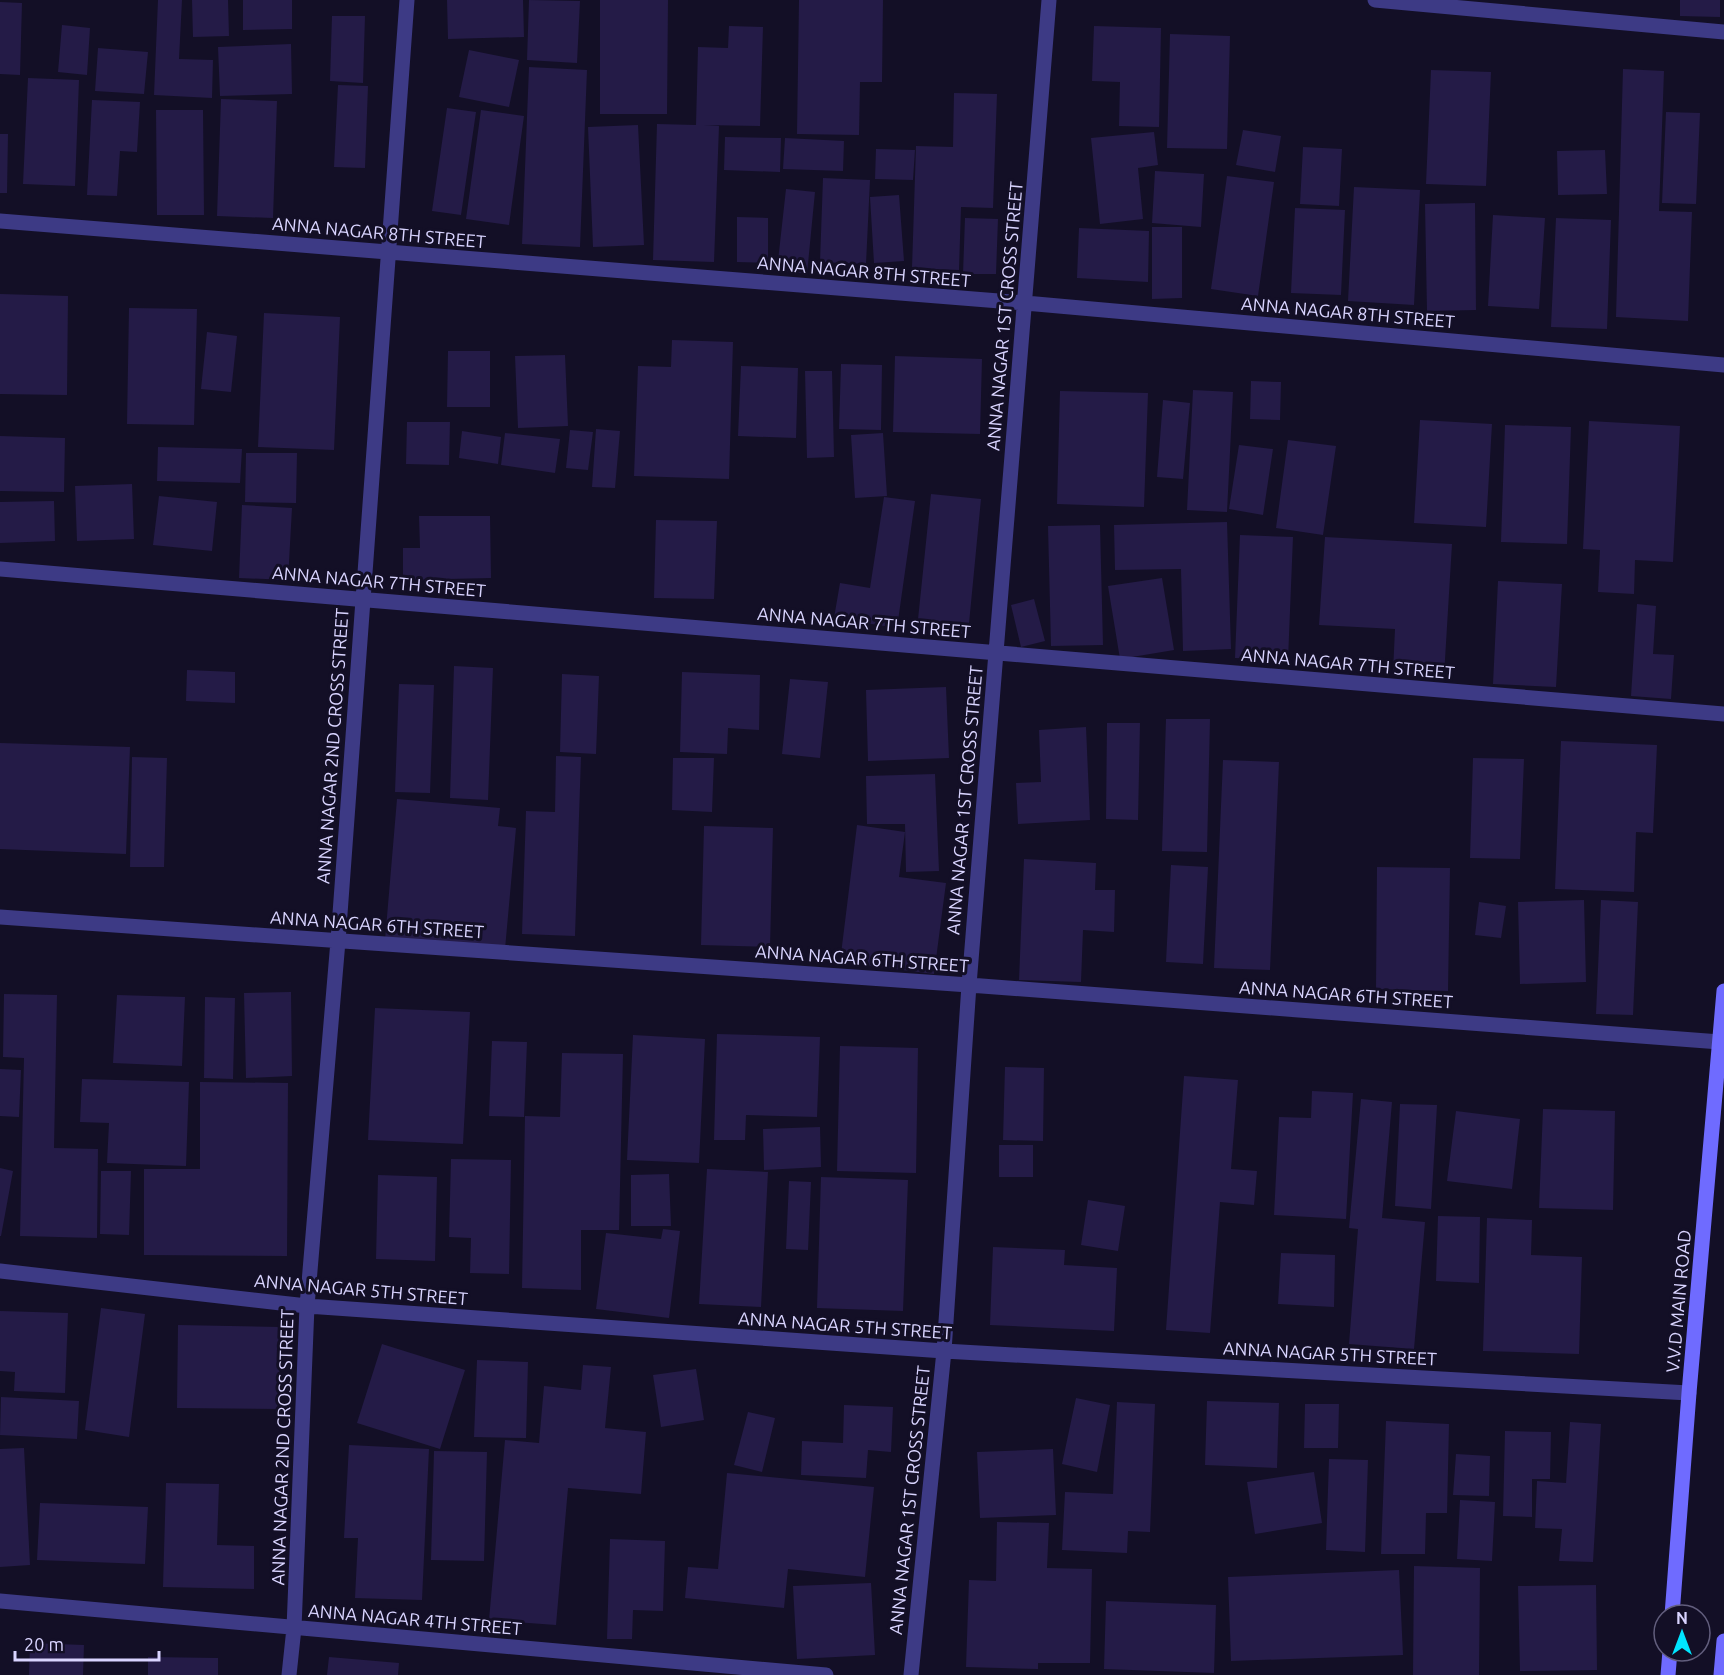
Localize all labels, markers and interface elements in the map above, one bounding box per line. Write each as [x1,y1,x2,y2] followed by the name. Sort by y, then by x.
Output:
[982,180,1026,452] street label: ANNA NAGAR 1ST CROSS STREET
[271,213,487,251] street label: ANNA NAGAR 8TH STREET
[756,252,972,290] street label: ANNA NAGAR 8TH STREET
[1240,293,1456,331] street label: ANNA NAGAR 8TH STREET
[271,562,487,600] street label: ANNA NAGAR 7TH STREET
[756,603,972,641] street label: ANNA NAGAR 7TH STREET
[312,607,352,885] street label: ANNA NAGAR 2ND CROSS STREET
[1240,644,1456,682] street label: ANNA NAGAR 7TH STREET
[942,664,986,936] street label: ANNA NAGAR 1ST CROSS STREET
[269,907,485,941] street label: ANNA NAGAR 6TH STREET
[754,941,970,975] street label: ANNA NAGAR 6TH STREET
[1238,977,1454,1011] street label: ANNA NAGAR 6TH STREET
[1662,1229,1694,1373] street label: V.V.D MAIN ROAD
[253,1270,469,1308] street label: ANNA NAGAR 5TH STREET
[737,1308,953,1342] street label: ANNA NAGAR 5TH STREET
[267,1309,297,1585] street label: ANNA NAGAR 2ND CROSS STREET
[1222,1337,1438,1369] street label: ANNA NAGAR 5TH STREET
[885,1365,933,1635] street label: ANNA NAGAR 1ST CROSS STREET
[307,1600,523,1638] street label: ANNA NAGAR 4TH STREET
[1652,1603,1712,1663] north arrow
[1676,1609,1688,1627] text: N
[15,1624,159,1662] scale bar
[24,1634,64,1654] text: 20 m

